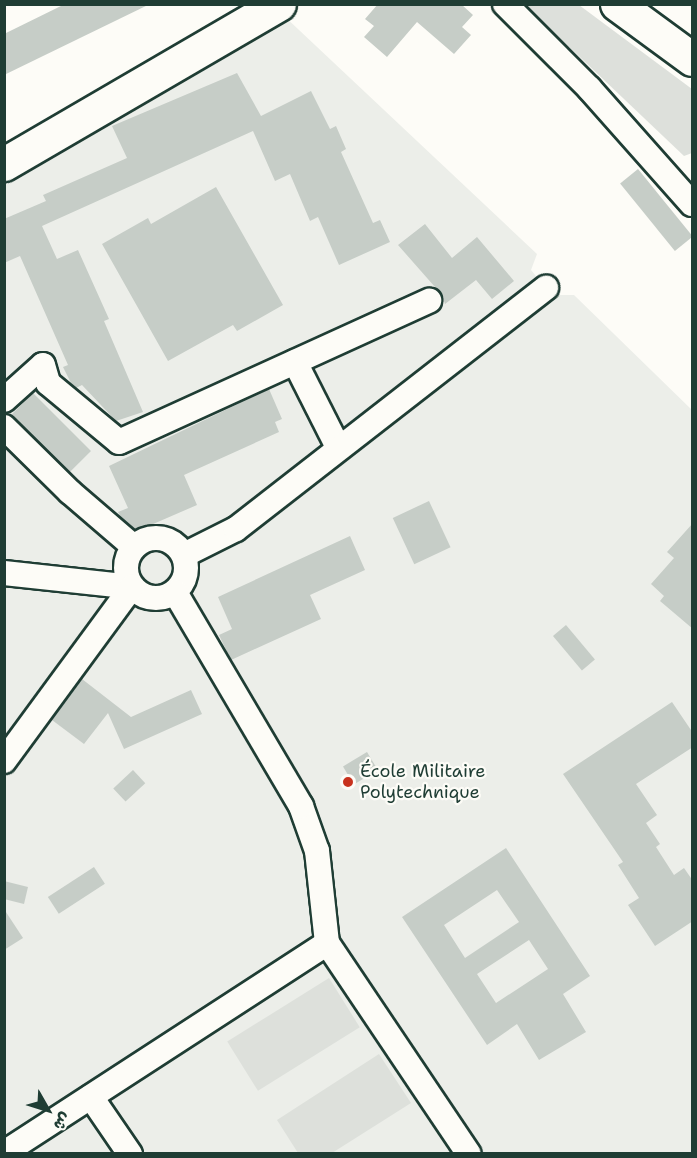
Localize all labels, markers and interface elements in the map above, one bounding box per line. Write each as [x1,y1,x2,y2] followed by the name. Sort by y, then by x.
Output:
[360,761,485,804] place label: École Militaire Polytechnique
[341,775,355,789] marker: École Militaire Polytechnique
[18,1080,78,1140] north arrow
[49,1108,76,1135] text: ش

